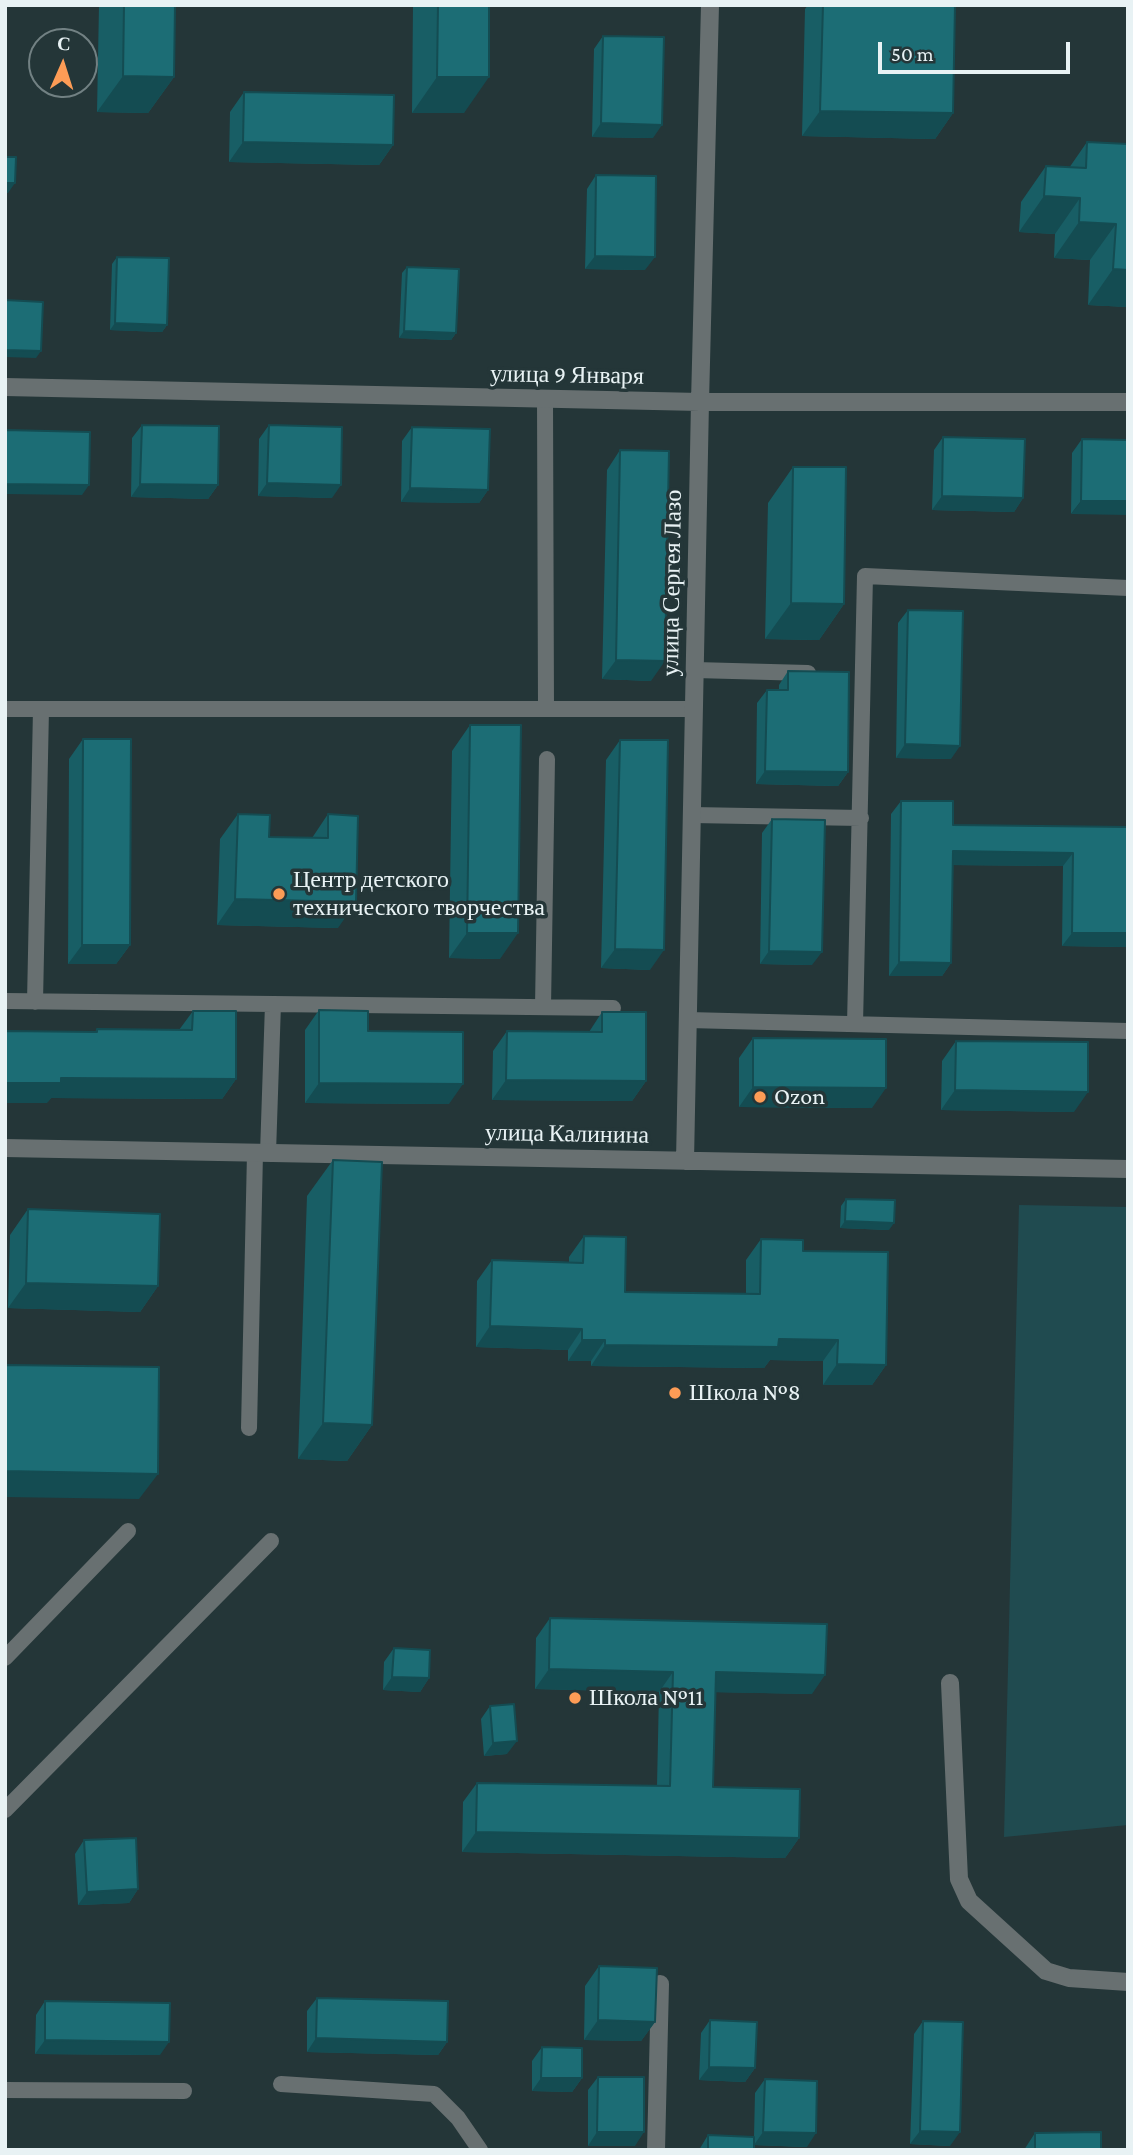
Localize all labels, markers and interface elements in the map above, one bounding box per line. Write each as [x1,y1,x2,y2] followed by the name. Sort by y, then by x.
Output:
[28,28,98,98] north arrow
[881,28,1074,72] scale bar
[57,33,71,54] text: С
[891,42,934,66] text: 50 m
[490,359,644,391] street label: улица 9 Января
[656,489,688,677] street label: улица Сергея Лазо
[293,866,545,922] place label: Центр детского технического творчества
[271,886,287,902] marker: Центр детского технического творчества
[774,1083,825,1111] place label: Ozon
[752,1089,768,1105] marker: Ozon
[485,1118,649,1150] street label: улица Калинина
[689,1379,801,1407] place label: Школа №8
[667,1385,683,1401] marker: Школа №8
[589,1684,704,1712] place label: Школа №11
[567,1690,583,1706] marker: Школа №11

